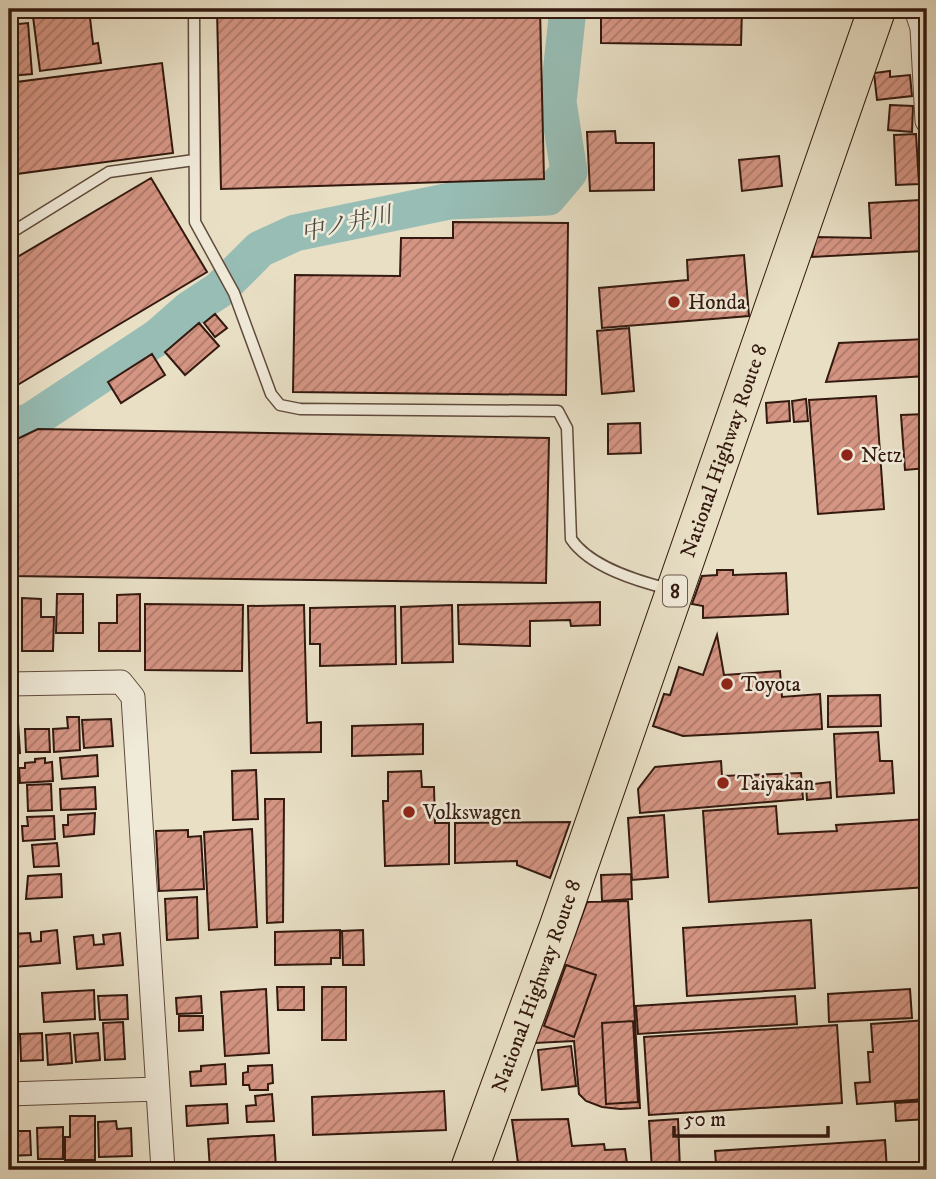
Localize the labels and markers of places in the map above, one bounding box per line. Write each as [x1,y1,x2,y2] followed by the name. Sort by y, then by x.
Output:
[688,290,746,316] place label: Honda
[666,294,682,310] marker: Honda
[861,443,902,469] place label: Netz
[839,447,855,463] marker: Netz
[741,672,801,698] place label: Toyota
[719,676,735,692] marker: Toyota
[737,771,815,797] place label: Taiyakan
[715,775,731,791] marker: Taiyakan
[422,800,521,826] place label: Volkswagen
[401,804,417,820] marker: Volkswagen

